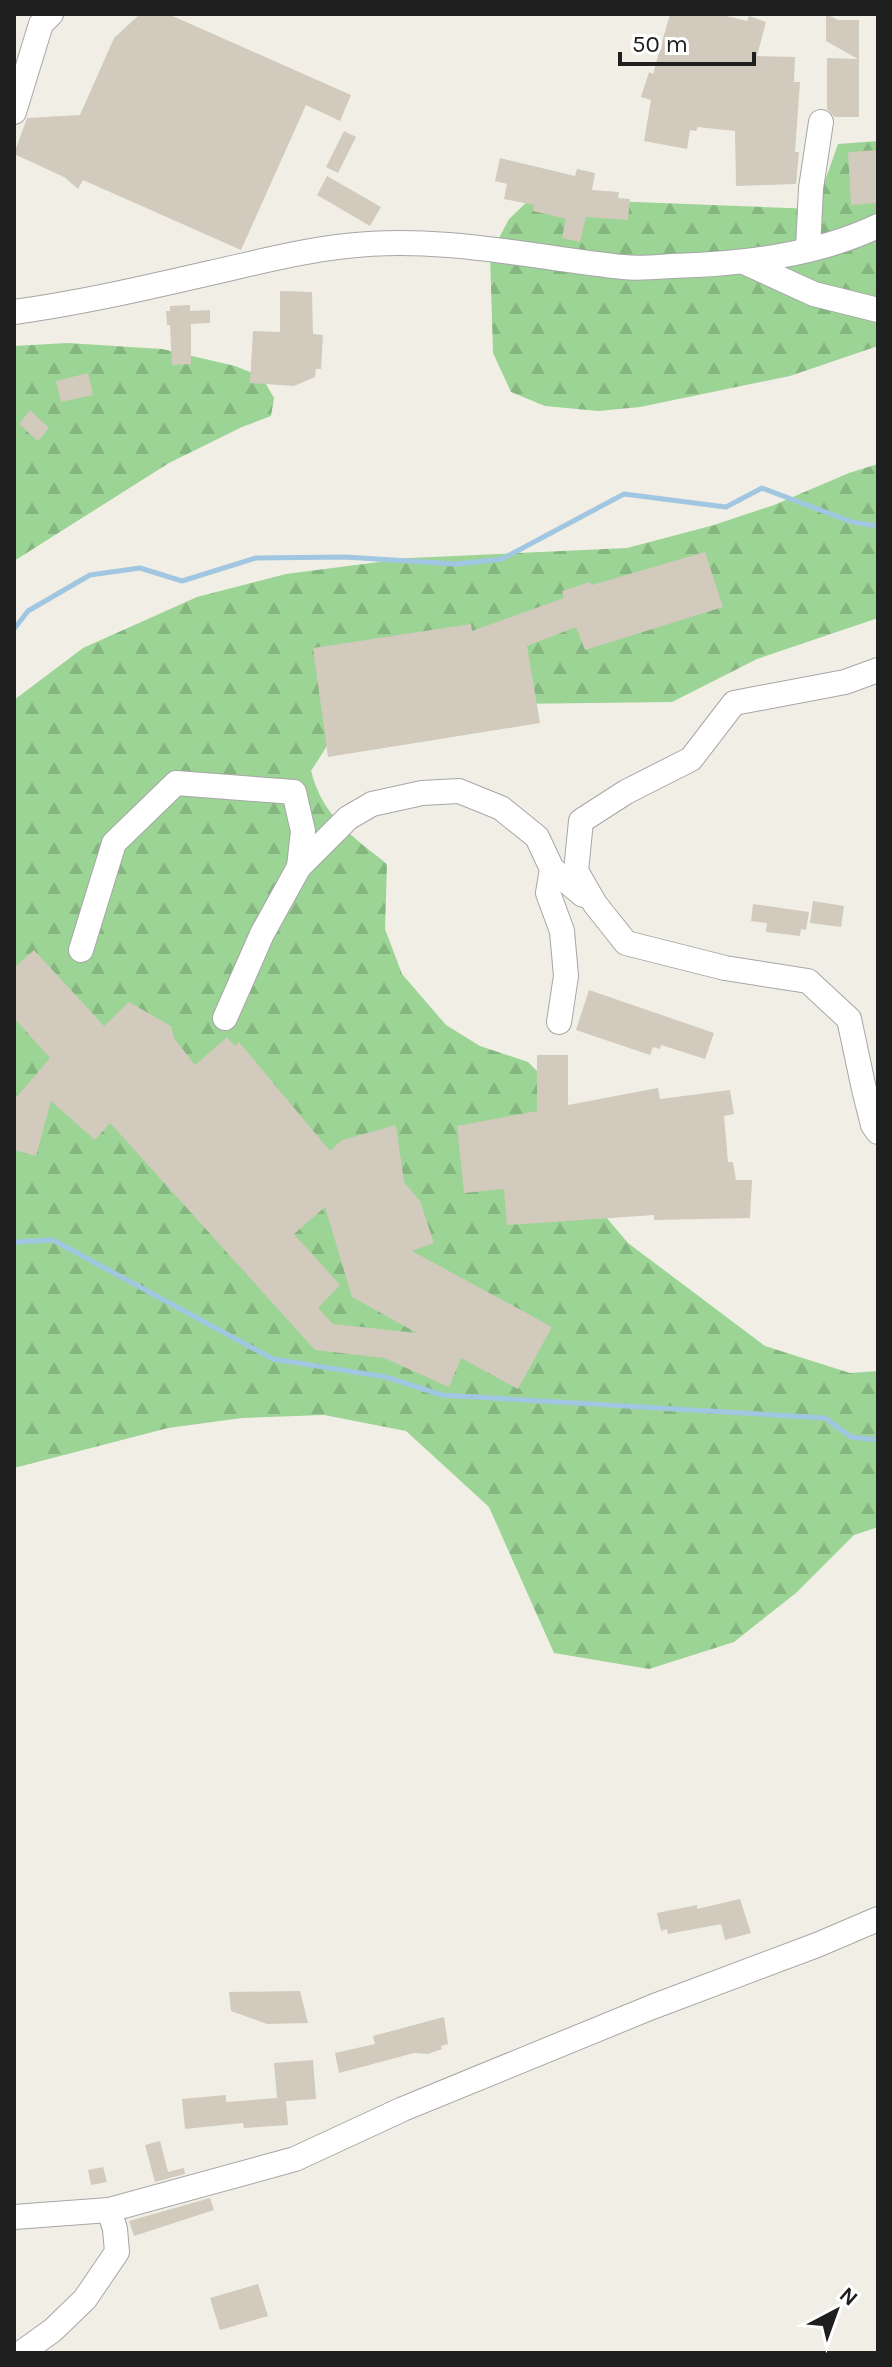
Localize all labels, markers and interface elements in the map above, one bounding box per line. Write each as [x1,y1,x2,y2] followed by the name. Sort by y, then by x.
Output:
[620,16,754,66] scale bar
[632,30,688,58] text: 50 m
[796,2271,876,2351] north arrow
[834,2282,863,2312] text: N

